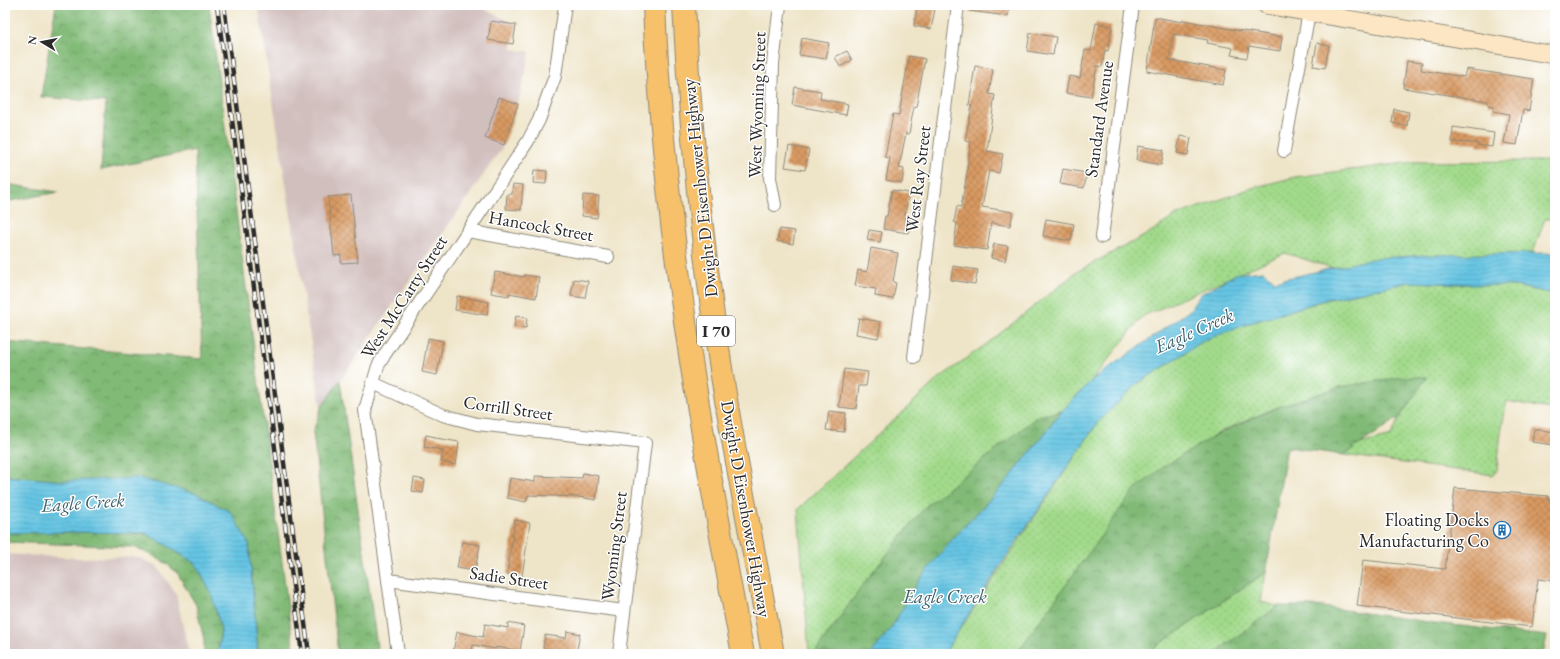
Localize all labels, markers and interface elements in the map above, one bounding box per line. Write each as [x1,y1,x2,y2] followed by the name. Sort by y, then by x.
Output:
[22,22,62,62] north arrow
[742,31,771,179] street label: West Wyoming Street
[24,35,40,46] text: N
[1079,59,1118,179] street label: Standard Avenue
[677,77,722,299] street label: Dwight D Eisenhower Highway
[900,124,936,234] street label: West Ray Street
[487,205,596,246] street label: Hancock Street
[355,230,452,363] street label: West McCarty Street
[1150,302,1238,359] water label: Eagle Creek
[697,316,735,346] road number: I 70
[462,390,555,425] street label: Corrill Street
[716,399,777,619] street label: Dwight D Eisenhower Highway
[39,487,126,518] water label: Eagle Creek
[595,490,632,602] street label: Wyoming Street
[1359,508,1489,552] place label: Floating Docks Manufacturing Co
[1492,520,1512,540] building icon: Floating Docks Manufacturing Co
[468,561,550,594] street label: Sadie Street
[902,584,987,609] water label: Eagle Creek

